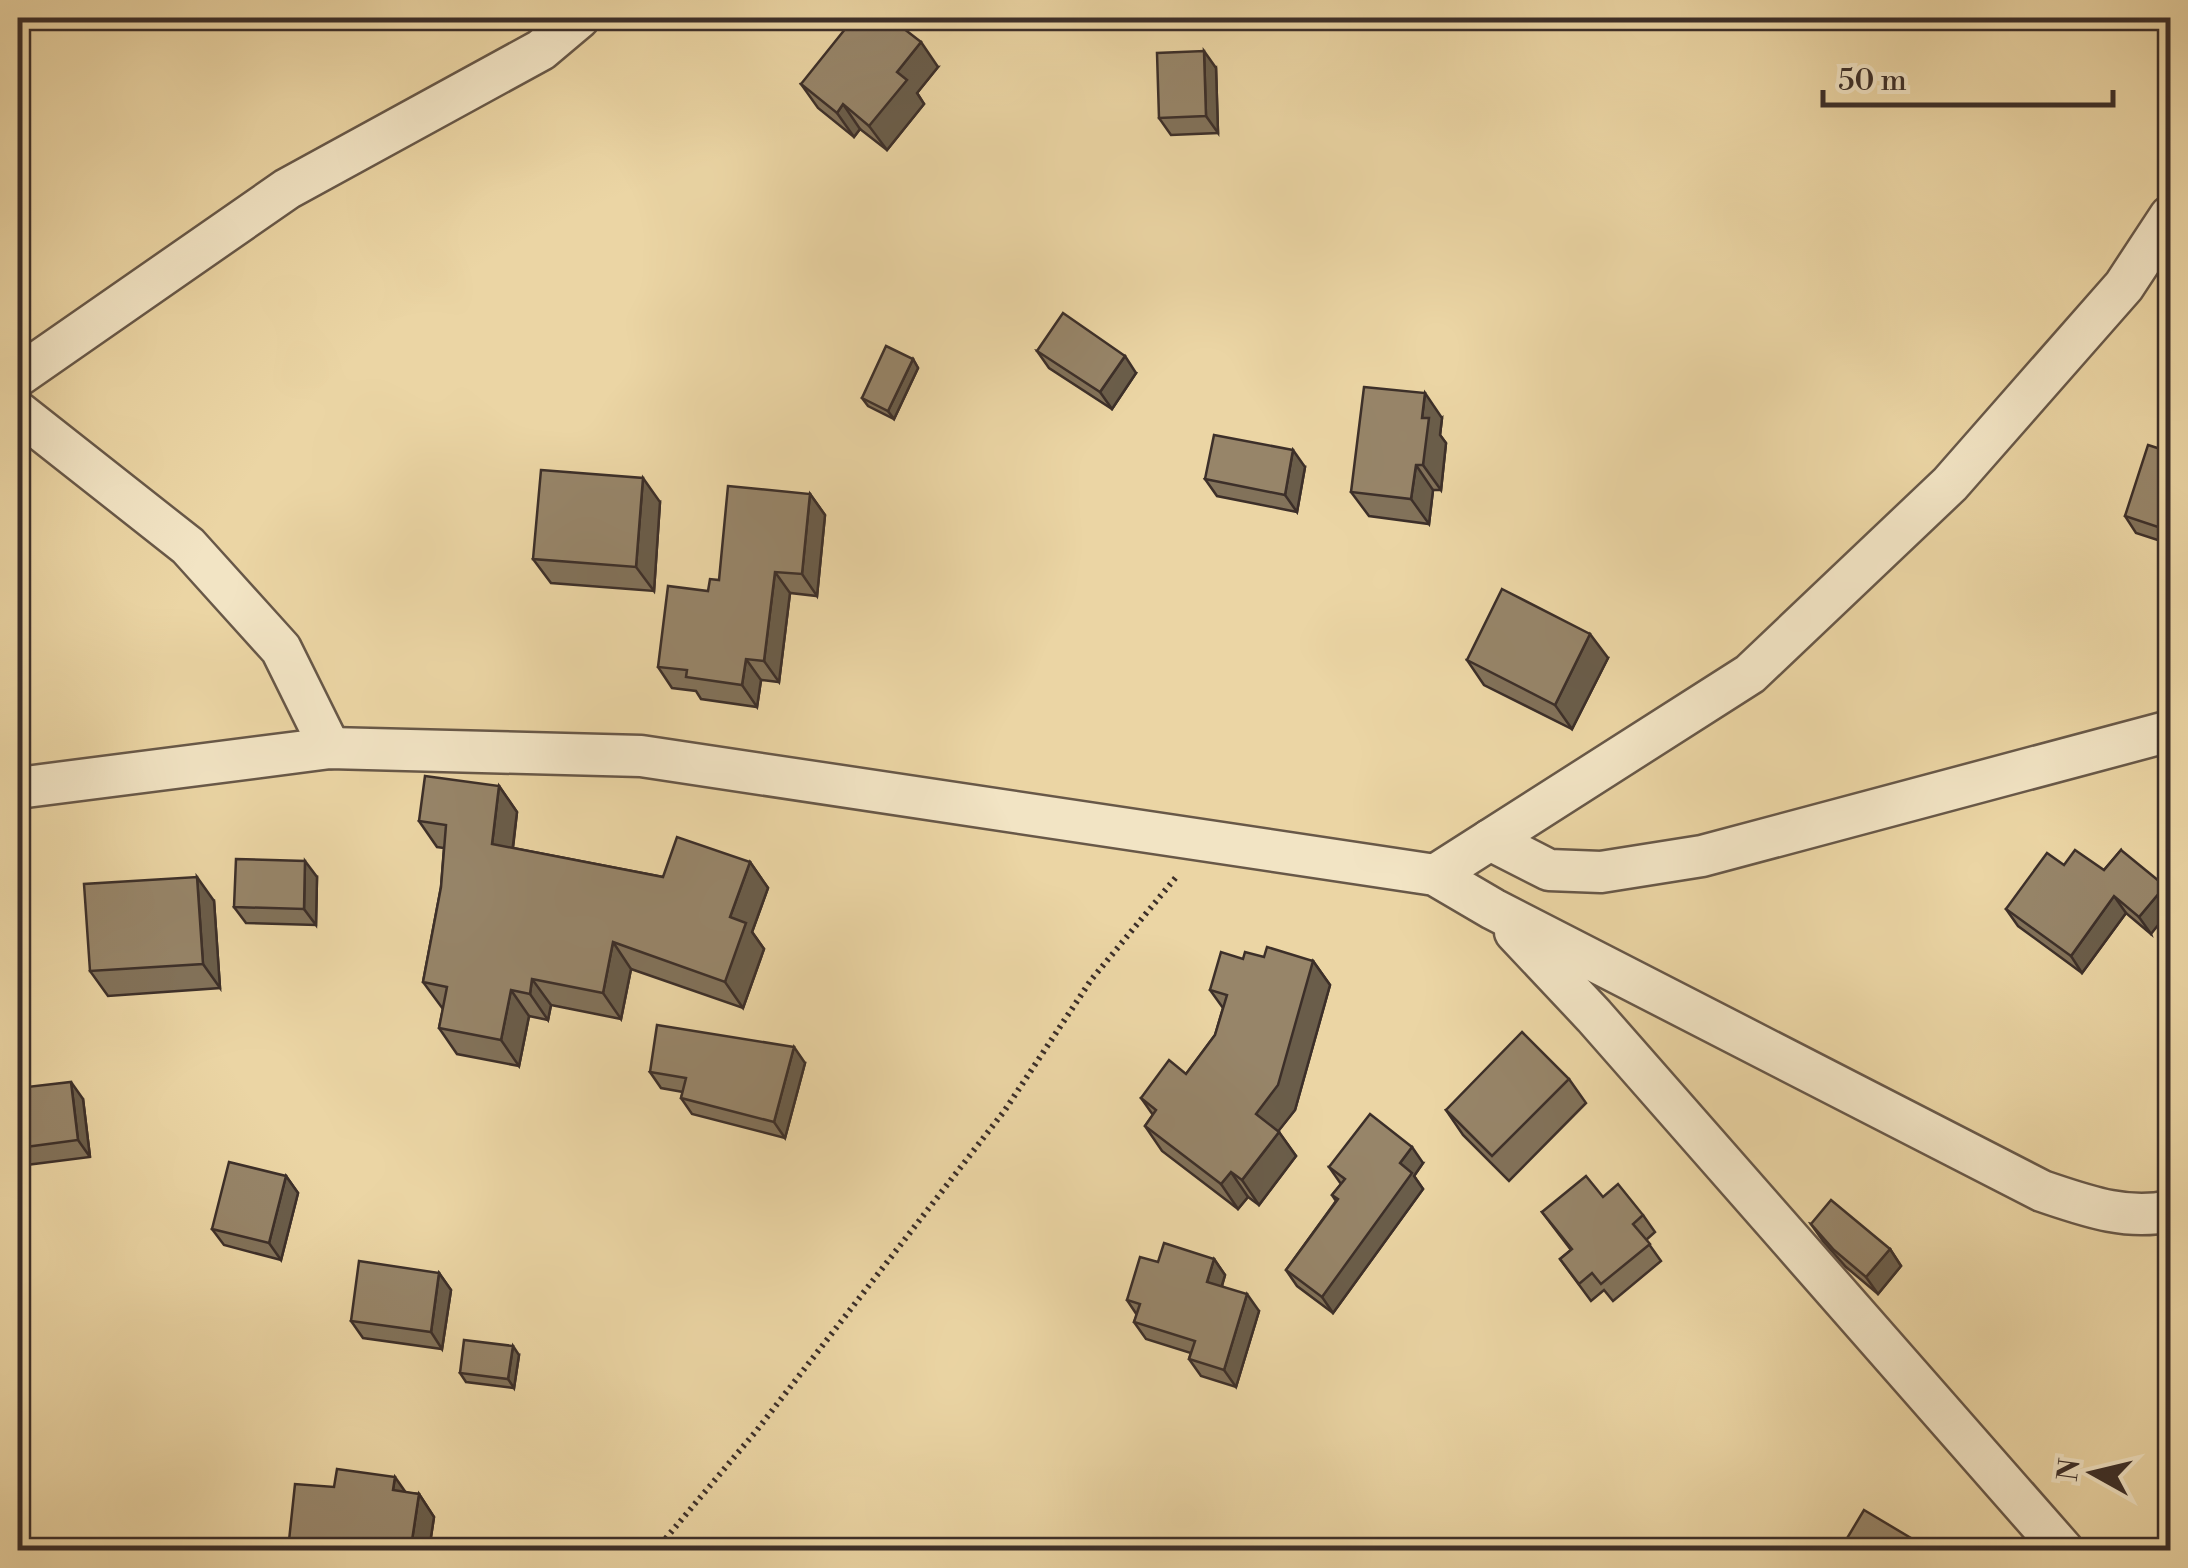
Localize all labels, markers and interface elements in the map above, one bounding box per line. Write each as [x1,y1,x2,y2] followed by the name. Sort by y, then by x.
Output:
[1823,45,2113,107] scale bar
[1838,62,1907,100] text: 50 m
[2043,1423,2143,1523] north arrow
[2051,1456,2089,1483] text: N

